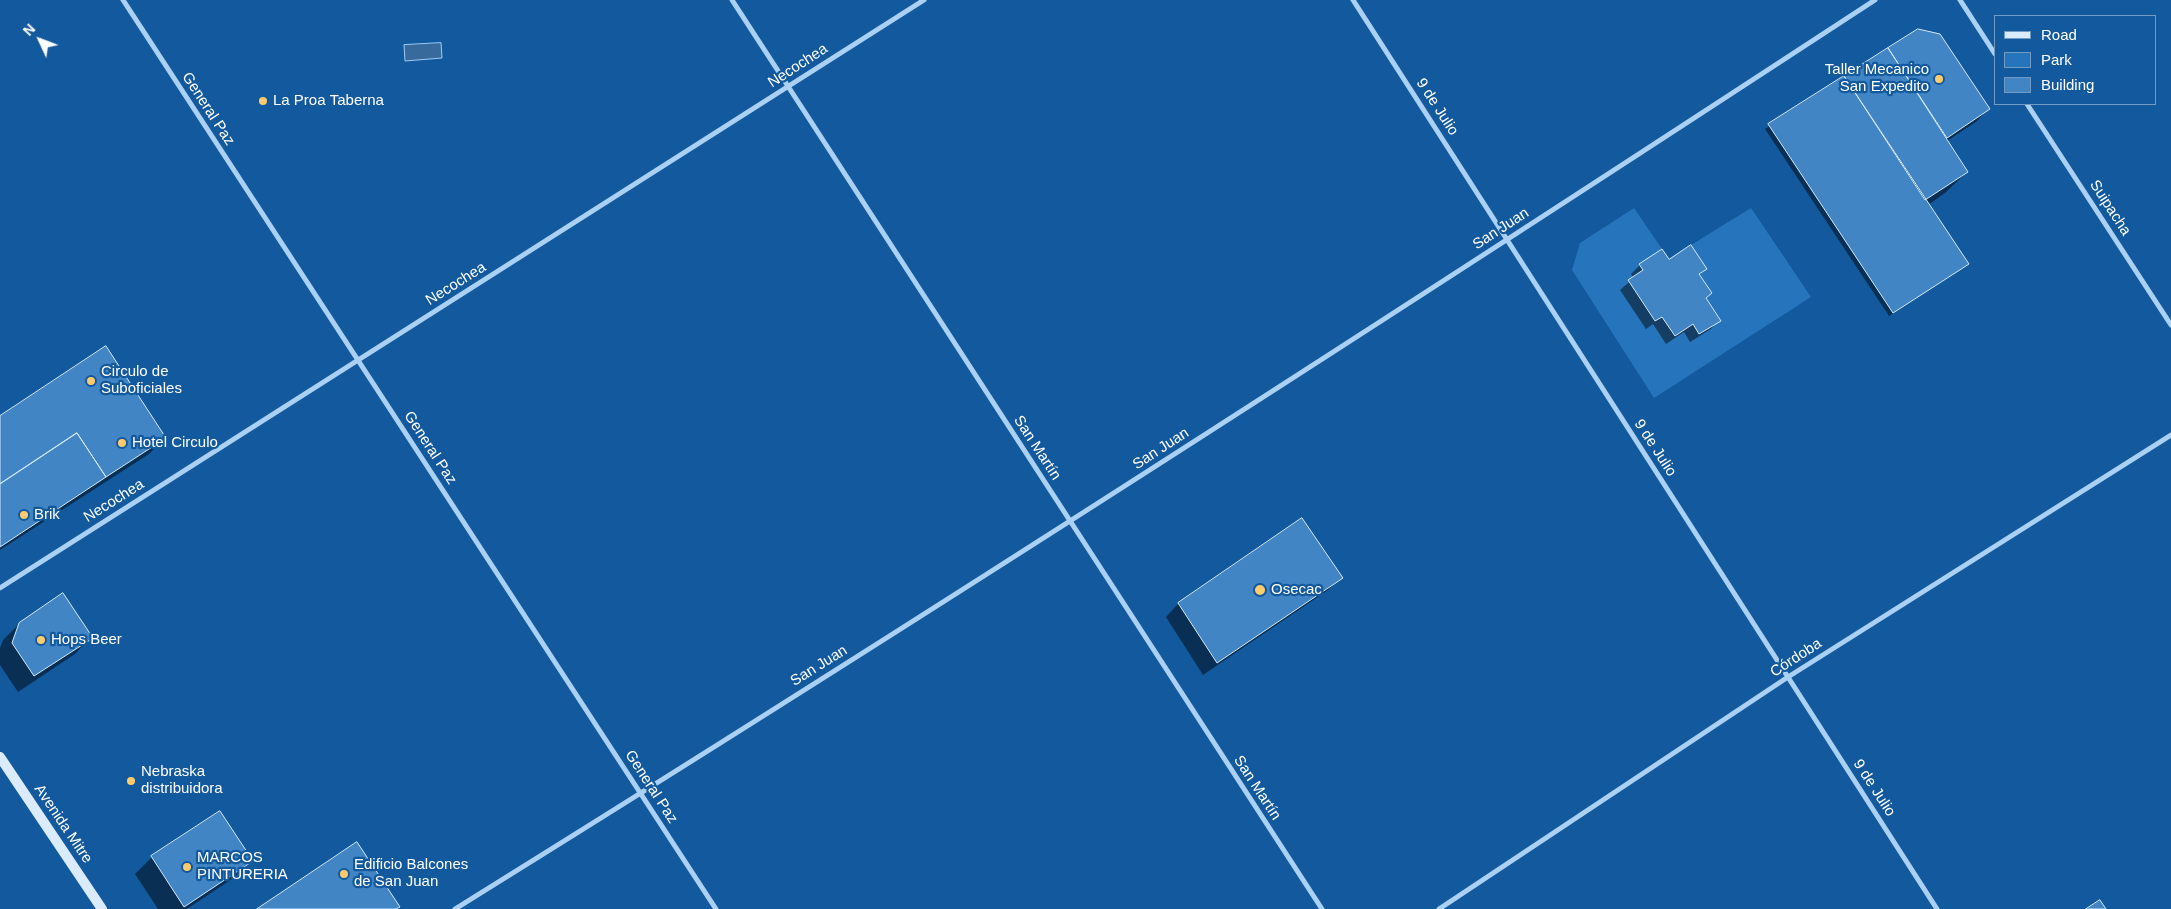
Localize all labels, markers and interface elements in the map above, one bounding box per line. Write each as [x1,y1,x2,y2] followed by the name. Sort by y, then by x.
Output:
[15,15,65,65] north arrow
[1994,15,2156,105] legend
[20,21,38,39] text: N
[2041,26,2077,43] text: Road
[765,40,831,92] street label: Necochea
[2041,51,2072,68] text: Park
[1825,61,1929,96] place label: Taller Mecanico San Expedito
[178,69,238,149] street label: General Paz
[1933,73,1945,85] marker: Taller Mecanico San Expedito
[1412,75,1462,139] street label: 9 de Julio
[2041,76,2094,93] text: Building
[273,92,384,110] place label: La Proa Taberna
[257,95,269,107] marker: La Proa Taberna
[2085,177,2135,239] street label: Suipacha
[1470,204,1532,254] street label: San Juan
[423,258,489,310] street label: Necochea
[101,363,182,398] place label: Circulo de Suboficiales
[85,375,97,387] marker: Circulo de Suboficiales
[400,408,460,488] street label: General Paz
[1009,412,1065,484] street label: San Martín
[1630,416,1680,480] street label: 9 de Julio
[1130,424,1192,474] street label: San Juan
[132,434,218,452] place label: Hotel Circulo
[116,437,128,449] marker: Hotel Circulo
[81,475,147,527] street label: Necochea
[34,506,60,524] place label: Brik
[18,509,30,521] marker: Brik
[1271,581,1322,599] place label: Osecac
[1253,583,1267,597] marker: Osecac
[51,631,122,649] place label: Hops Beer
[35,634,47,646] marker: Hops Beer
[1767,635,1825,681] street label: Córdoba
[787,642,851,690] street label: San Juan
[621,747,681,827] street label: General Paz
[1229,752,1285,824] street label: San Martín
[1849,756,1899,820] street label: 9 de Julio
[141,763,223,798] place label: Nebraska distribuidora
[125,775,137,787] marker: Nebraska distribuidora
[30,781,96,867] street label: Avenida Mitre
[197,849,288,884] place label: MARCOS PINTURERIA
[354,856,468,891] place label: Edificio Balcones de San Juan
[181,861,193,873] marker: MARCOS PINTURERIA
[338,868,350,880] marker: Edificio Balcones de San Juan

